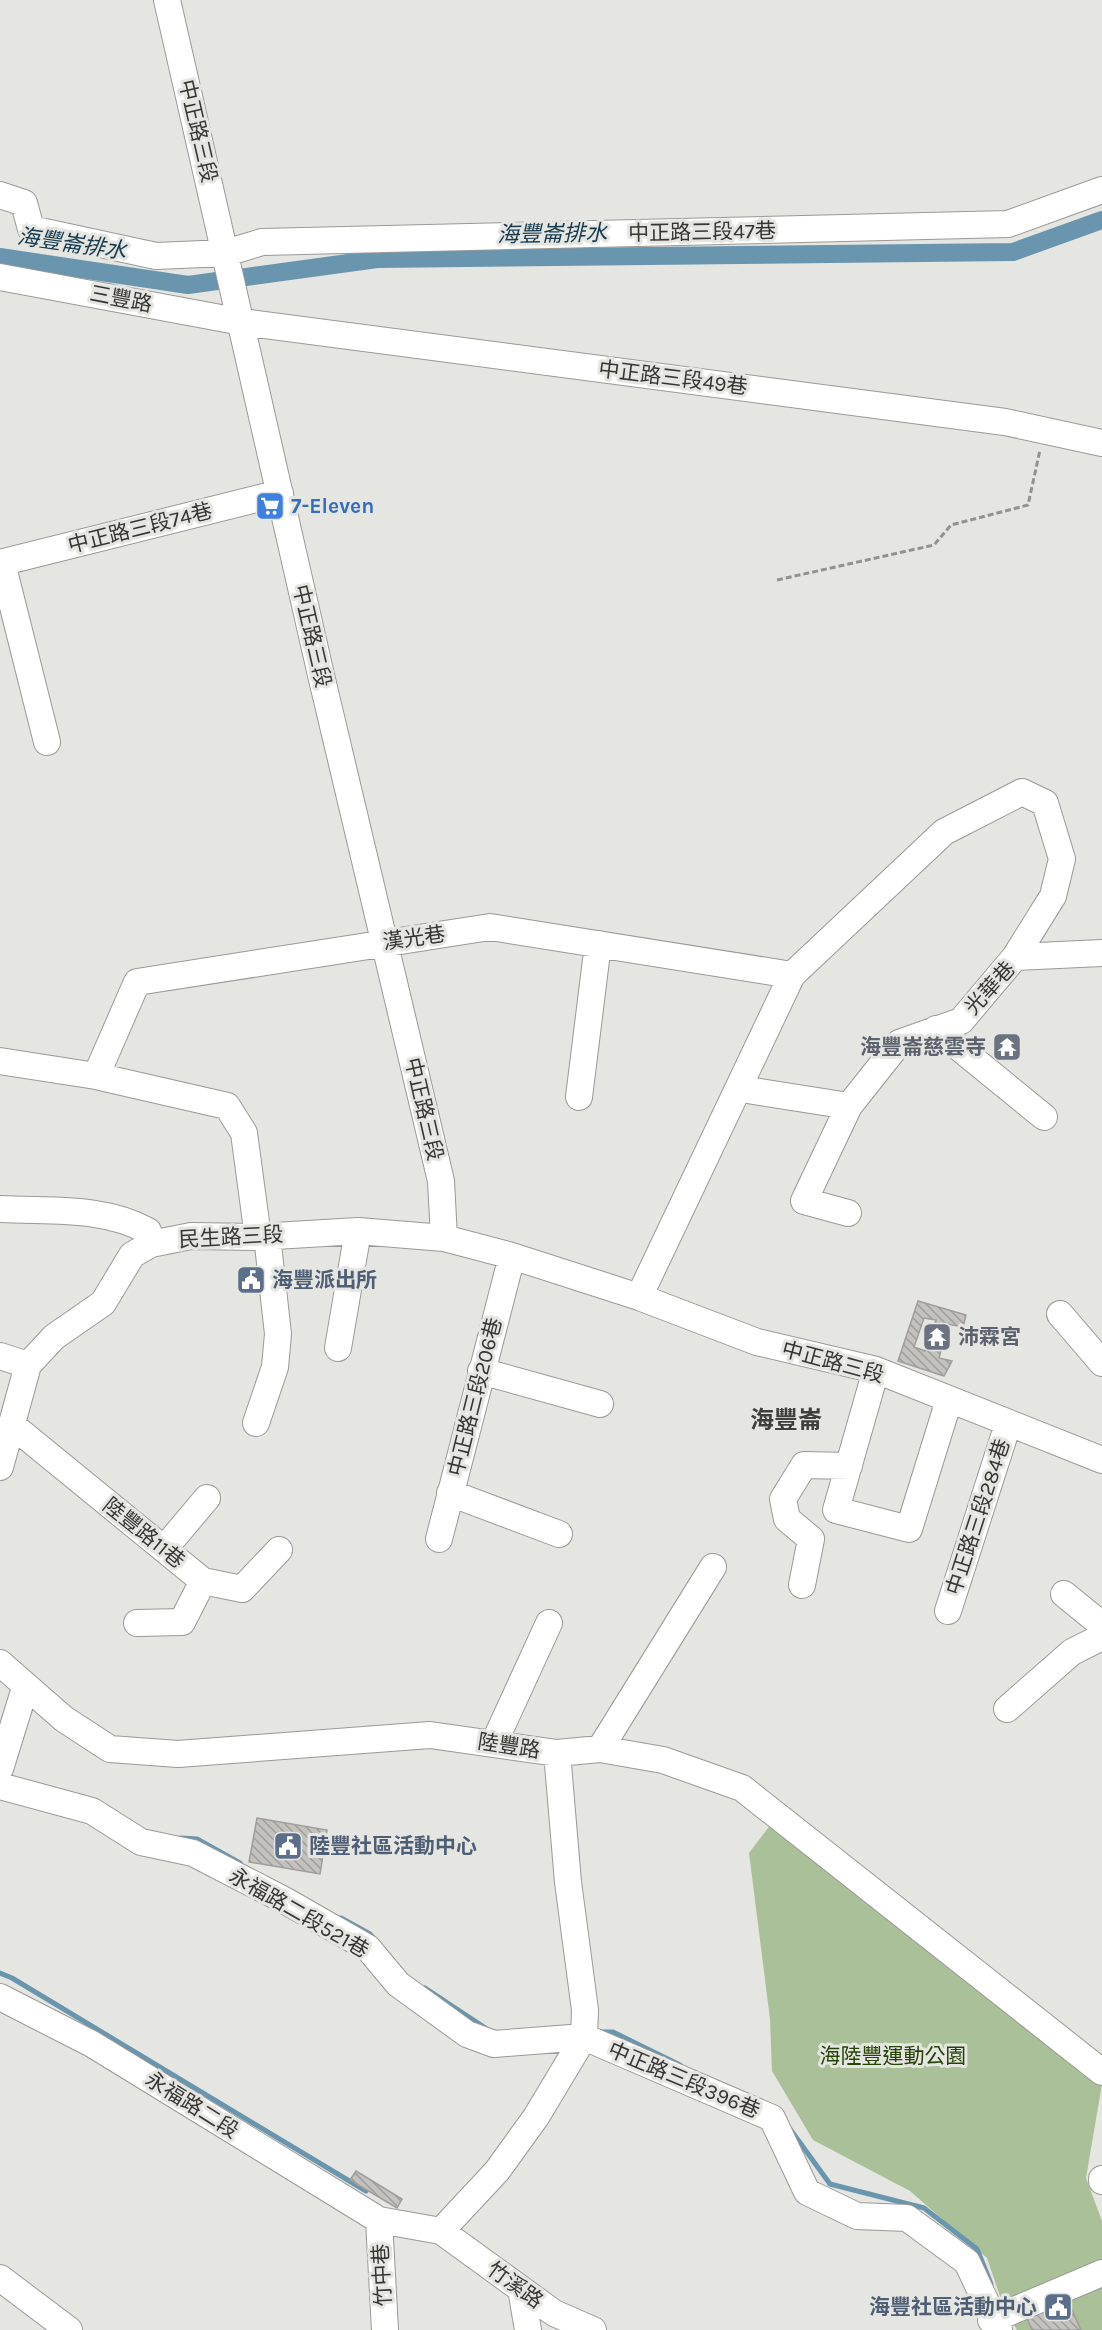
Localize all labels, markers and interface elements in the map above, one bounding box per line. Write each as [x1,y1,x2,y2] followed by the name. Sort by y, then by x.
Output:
[174,77,222,185] street label: 中正路三段
[628,219,776,245] street label: 中正路三段47巷
[497,220,608,248] water label: 海豐崙排水
[16,223,129,265] water label: 海豐崙排水
[88,281,154,317] street label: 三豐路
[597,357,749,399] street label: 中正路三段49巷
[254,490,286,522] supermarket icon: 7-Eleven
[291,494,374,518] place label: 7-Eleven
[65,499,215,557] street label: 中正路三段74巷
[288,582,336,690] street label: 中正路三段
[381,922,447,954] street label: 漢光巷
[960,957,1020,1019] street label: 光華巷
[991,1031,1023,1063] temple icon: 海豐崙慈雲寺
[860,1035,986,1059] place label: 海豐崙慈雲寺
[400,1055,448,1163] street label: 中正路三段
[178,1222,284,1252] street label: 民生路三段
[235,1264,267,1296] public building icon: 海豐派出所
[272,1268,377,1292] place label: 海豐派出所
[444,1315,506,1479] street label: 中正路三段206巷
[921,1321,953,1353] temple icon: 沛霖宮
[958,1325,1021,1349] place label: 沛霖宮
[779,1337,887,1387] street label: 中正路三段
[750,1406,822,1434] district label: 海豐崙
[941,1436,1015,1598] street label: 中正路三段284巷
[98,1493,190,1573] street label: 陸豐路11巷
[476,1729,542,1763] street label: 陸豐路
[272,1830,304,1862] public building icon: 陸豐社區活動中心
[309,1834,477,1858] place label: 陸豐社區活動中心
[225,1863,373,1963] street label: 永福路二段521巷
[604,2037,764,2123] street label: 中正路三段396巷
[820,2044,967,2068] park label: 海陸豐運動公園
[141,2067,243,2143] street label: 永福路二段
[368,2243,396,2307] street label: 竹中巷
[482,2257,548,2313] street label: 竹溪路
[1042,2291,1074,2323] public building icon: 海豐社區活動中心
[869,2295,1037,2319] place label: 海豐社區活動中心

